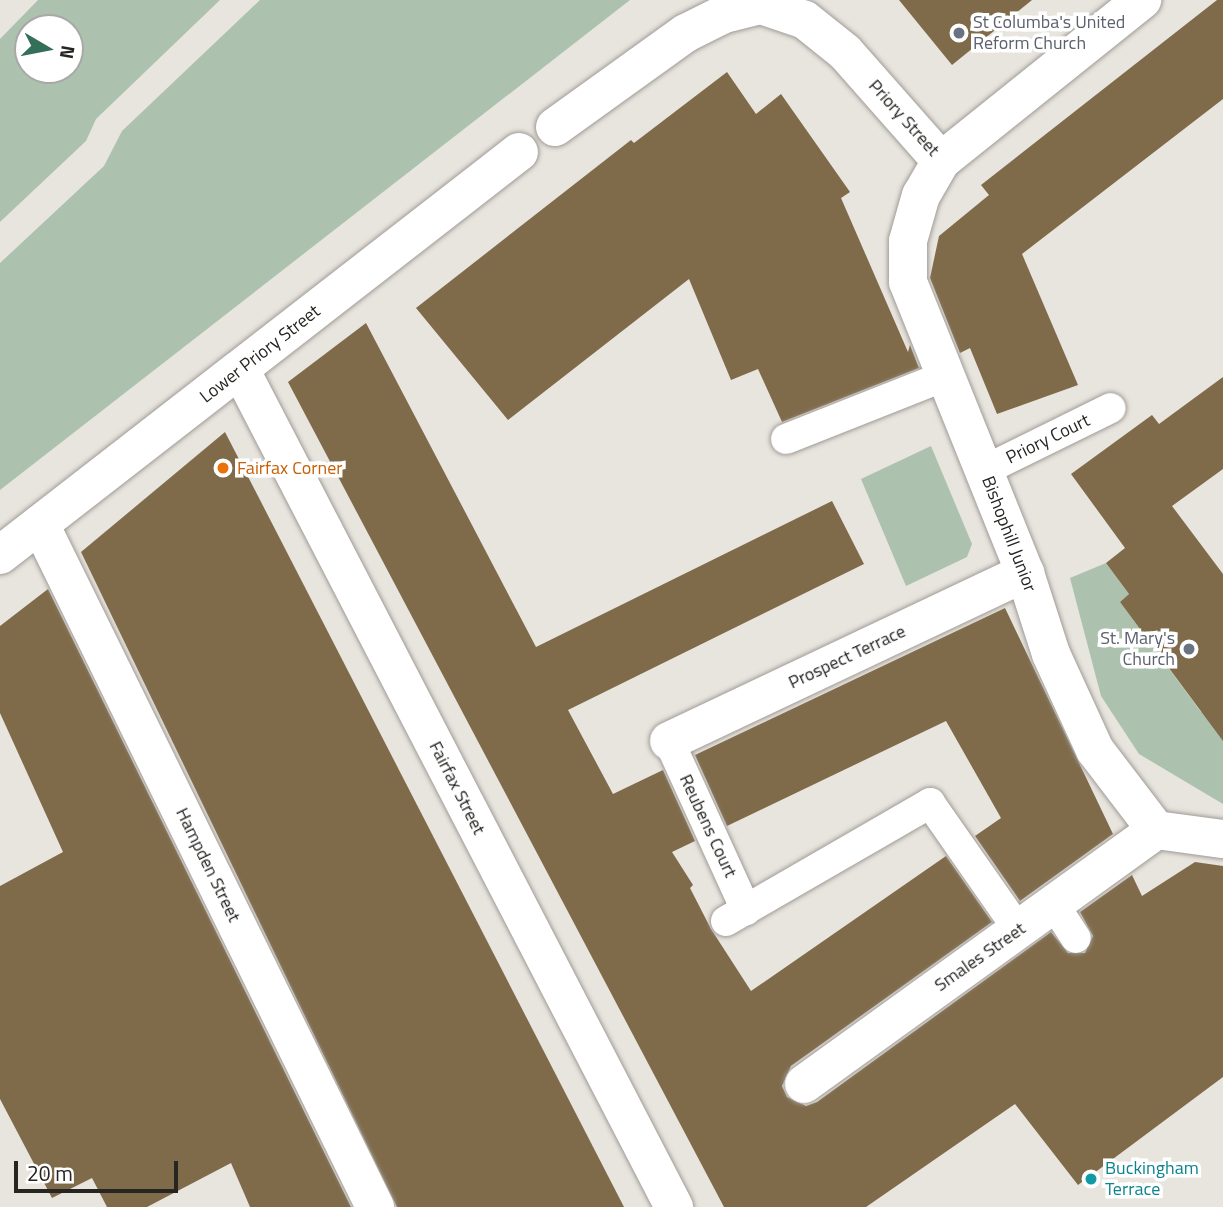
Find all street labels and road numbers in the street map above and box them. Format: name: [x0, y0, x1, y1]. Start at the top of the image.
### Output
street label: Priory Street: [864, 75, 944, 161]
street label: Lower Priory Street: [196, 300, 324, 408]
street label: Priory Court: [1003, 409, 1093, 469]
street label: Bishophill Junior: [977, 473, 1041, 595]
street label: Prospect Terrace: [785, 620, 909, 694]
street label: Fairfax Street: [424, 738, 490, 838]
street label: Reubens Court: [675, 771, 741, 881]
street label: Hampden Street: [171, 804, 245, 926]
street label: Smales Street: [930, 918, 1030, 996]

